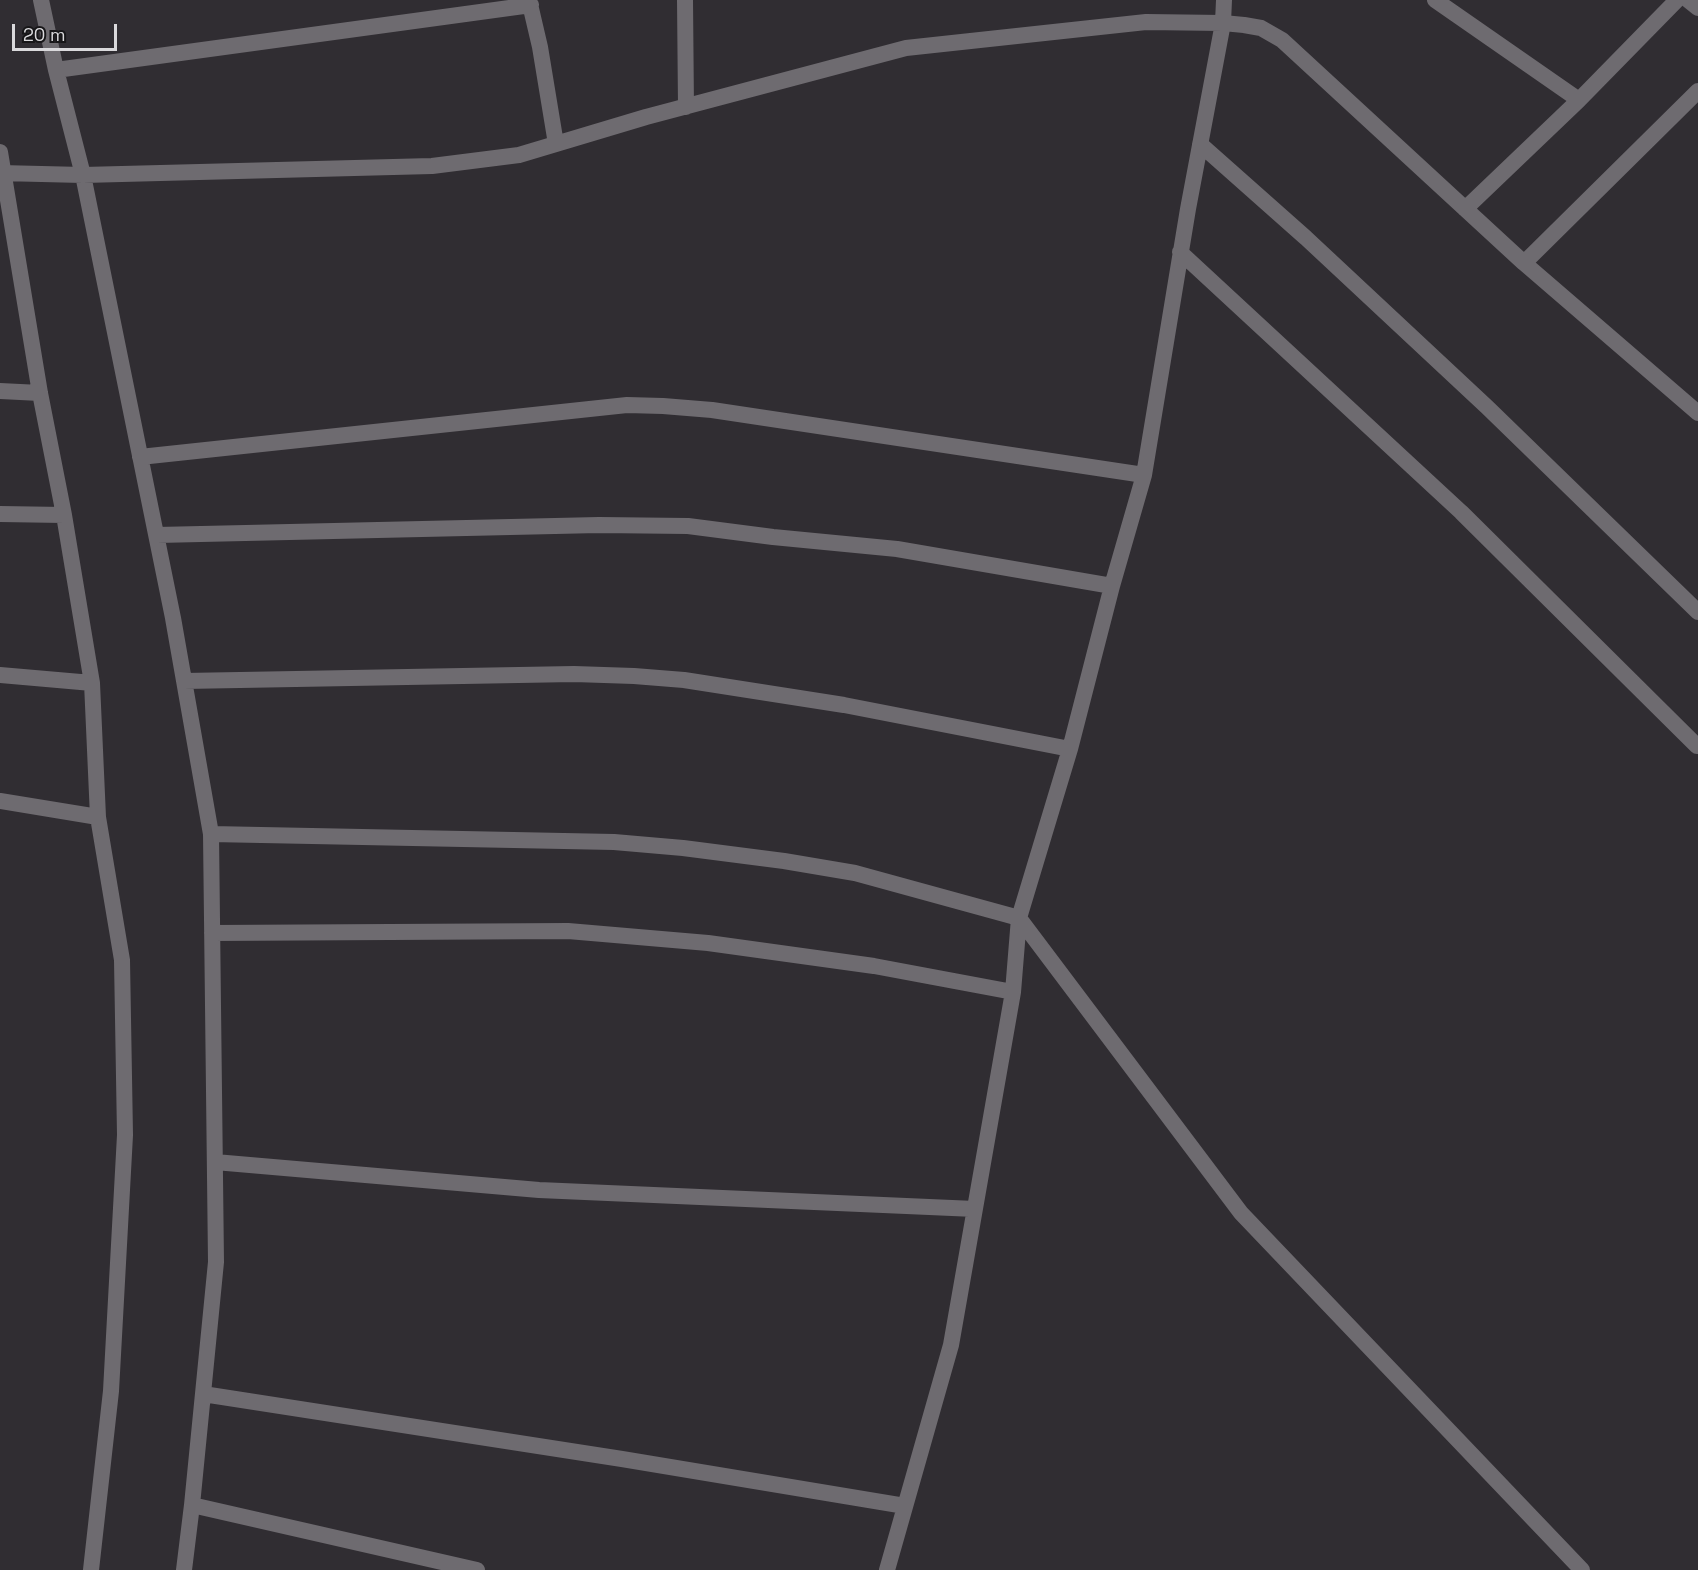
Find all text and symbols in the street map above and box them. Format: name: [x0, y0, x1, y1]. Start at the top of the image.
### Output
scale bar: [15, 12, 120, 50]
text: 20 m: [23, 23, 66, 46]

